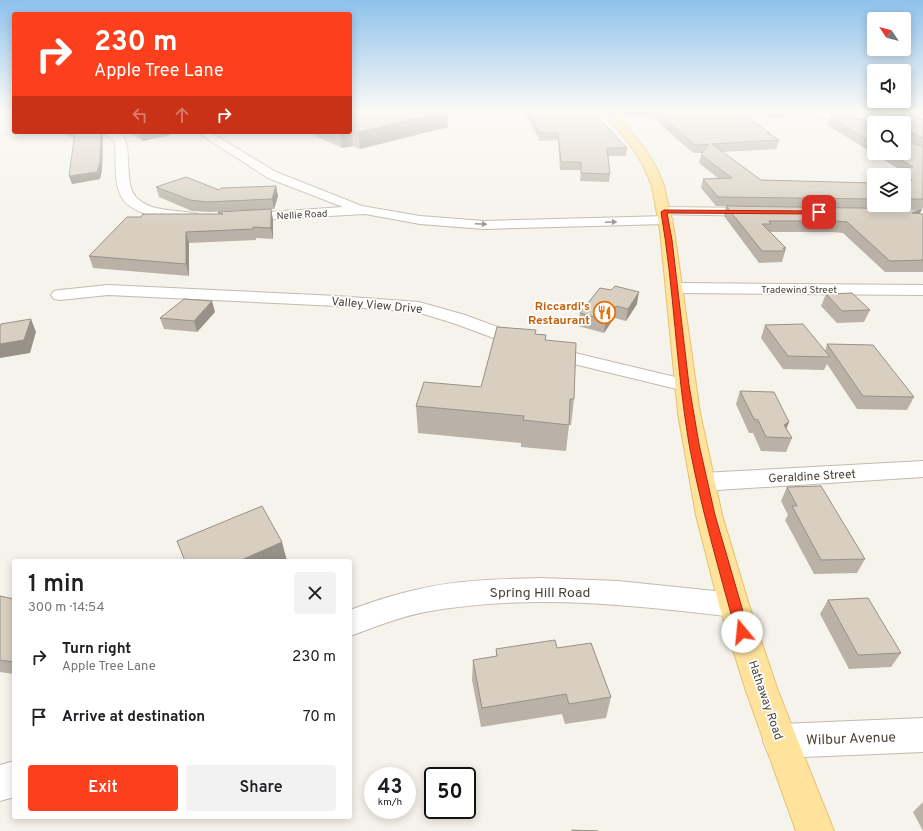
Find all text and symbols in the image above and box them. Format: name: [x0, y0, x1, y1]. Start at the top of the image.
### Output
north arrow: [867, 12, 911, 56]
map controls: [867, 12, 911, 212]
text: 230 m: [94, 25, 177, 61]
icon: right: [28, 28, 80, 80]
text: Apple Tree Lane: [94, 60, 224, 83]
button: sound: [867, 64, 911, 108]
icon: left: [129, 104, 151, 126]
icon: ahead: [171, 104, 193, 126]
icon: right: [213, 104, 235, 126]
button: search: [867, 116, 911, 160]
button: layers: [867, 168, 911, 212]
pin: [802, 195, 836, 229]
icon: arrive: [808, 201, 830, 223]
street label: Nellie Road: [276, 208, 328, 223]
one-way arrow: [605, 219, 618, 225]
one-way arrow: [475, 221, 487, 228]
street label: Tradewind Street: [761, 284, 837, 297]
street label: Valley View Drive: [331, 294, 423, 318]
place label: Riccardi's Restaurant: [528, 299, 590, 329]
restaurant icon: Riccardi's Restaurant: [592, 300, 618, 326]
street label: Geraldine Street: [768, 467, 856, 487]
text: 1 min: [28, 570, 85, 600]
button: close: [294, 572, 336, 614]
street label: Spring Hill Road: [490, 585, 590, 602]
text: 300 m · 14:54: [28, 600, 104, 616]
position arrow: [721, 611, 763, 653]
text: Turn right: [62, 640, 131, 659]
icon: right: [28, 646, 50, 668]
text: 230 m: [292, 648, 336, 667]
street label: Hathaway Road: [744, 658, 786, 742]
text: Apple Tree Lane: [62, 659, 156, 675]
icon: arrive: [28, 706, 50, 728]
text: Arrive at destination: [62, 708, 205, 727]
text: 70 m: [303, 708, 336, 727]
street label: Wilbur Avenue: [806, 729, 896, 750]
button: Exit: [28, 765, 178, 811]
button: Share: [186, 765, 336, 811]
speed limit sign: 50: [424, 767, 476, 819]
text: 43: [378, 775, 402, 801]
text: km/h: [378, 796, 402, 809]

